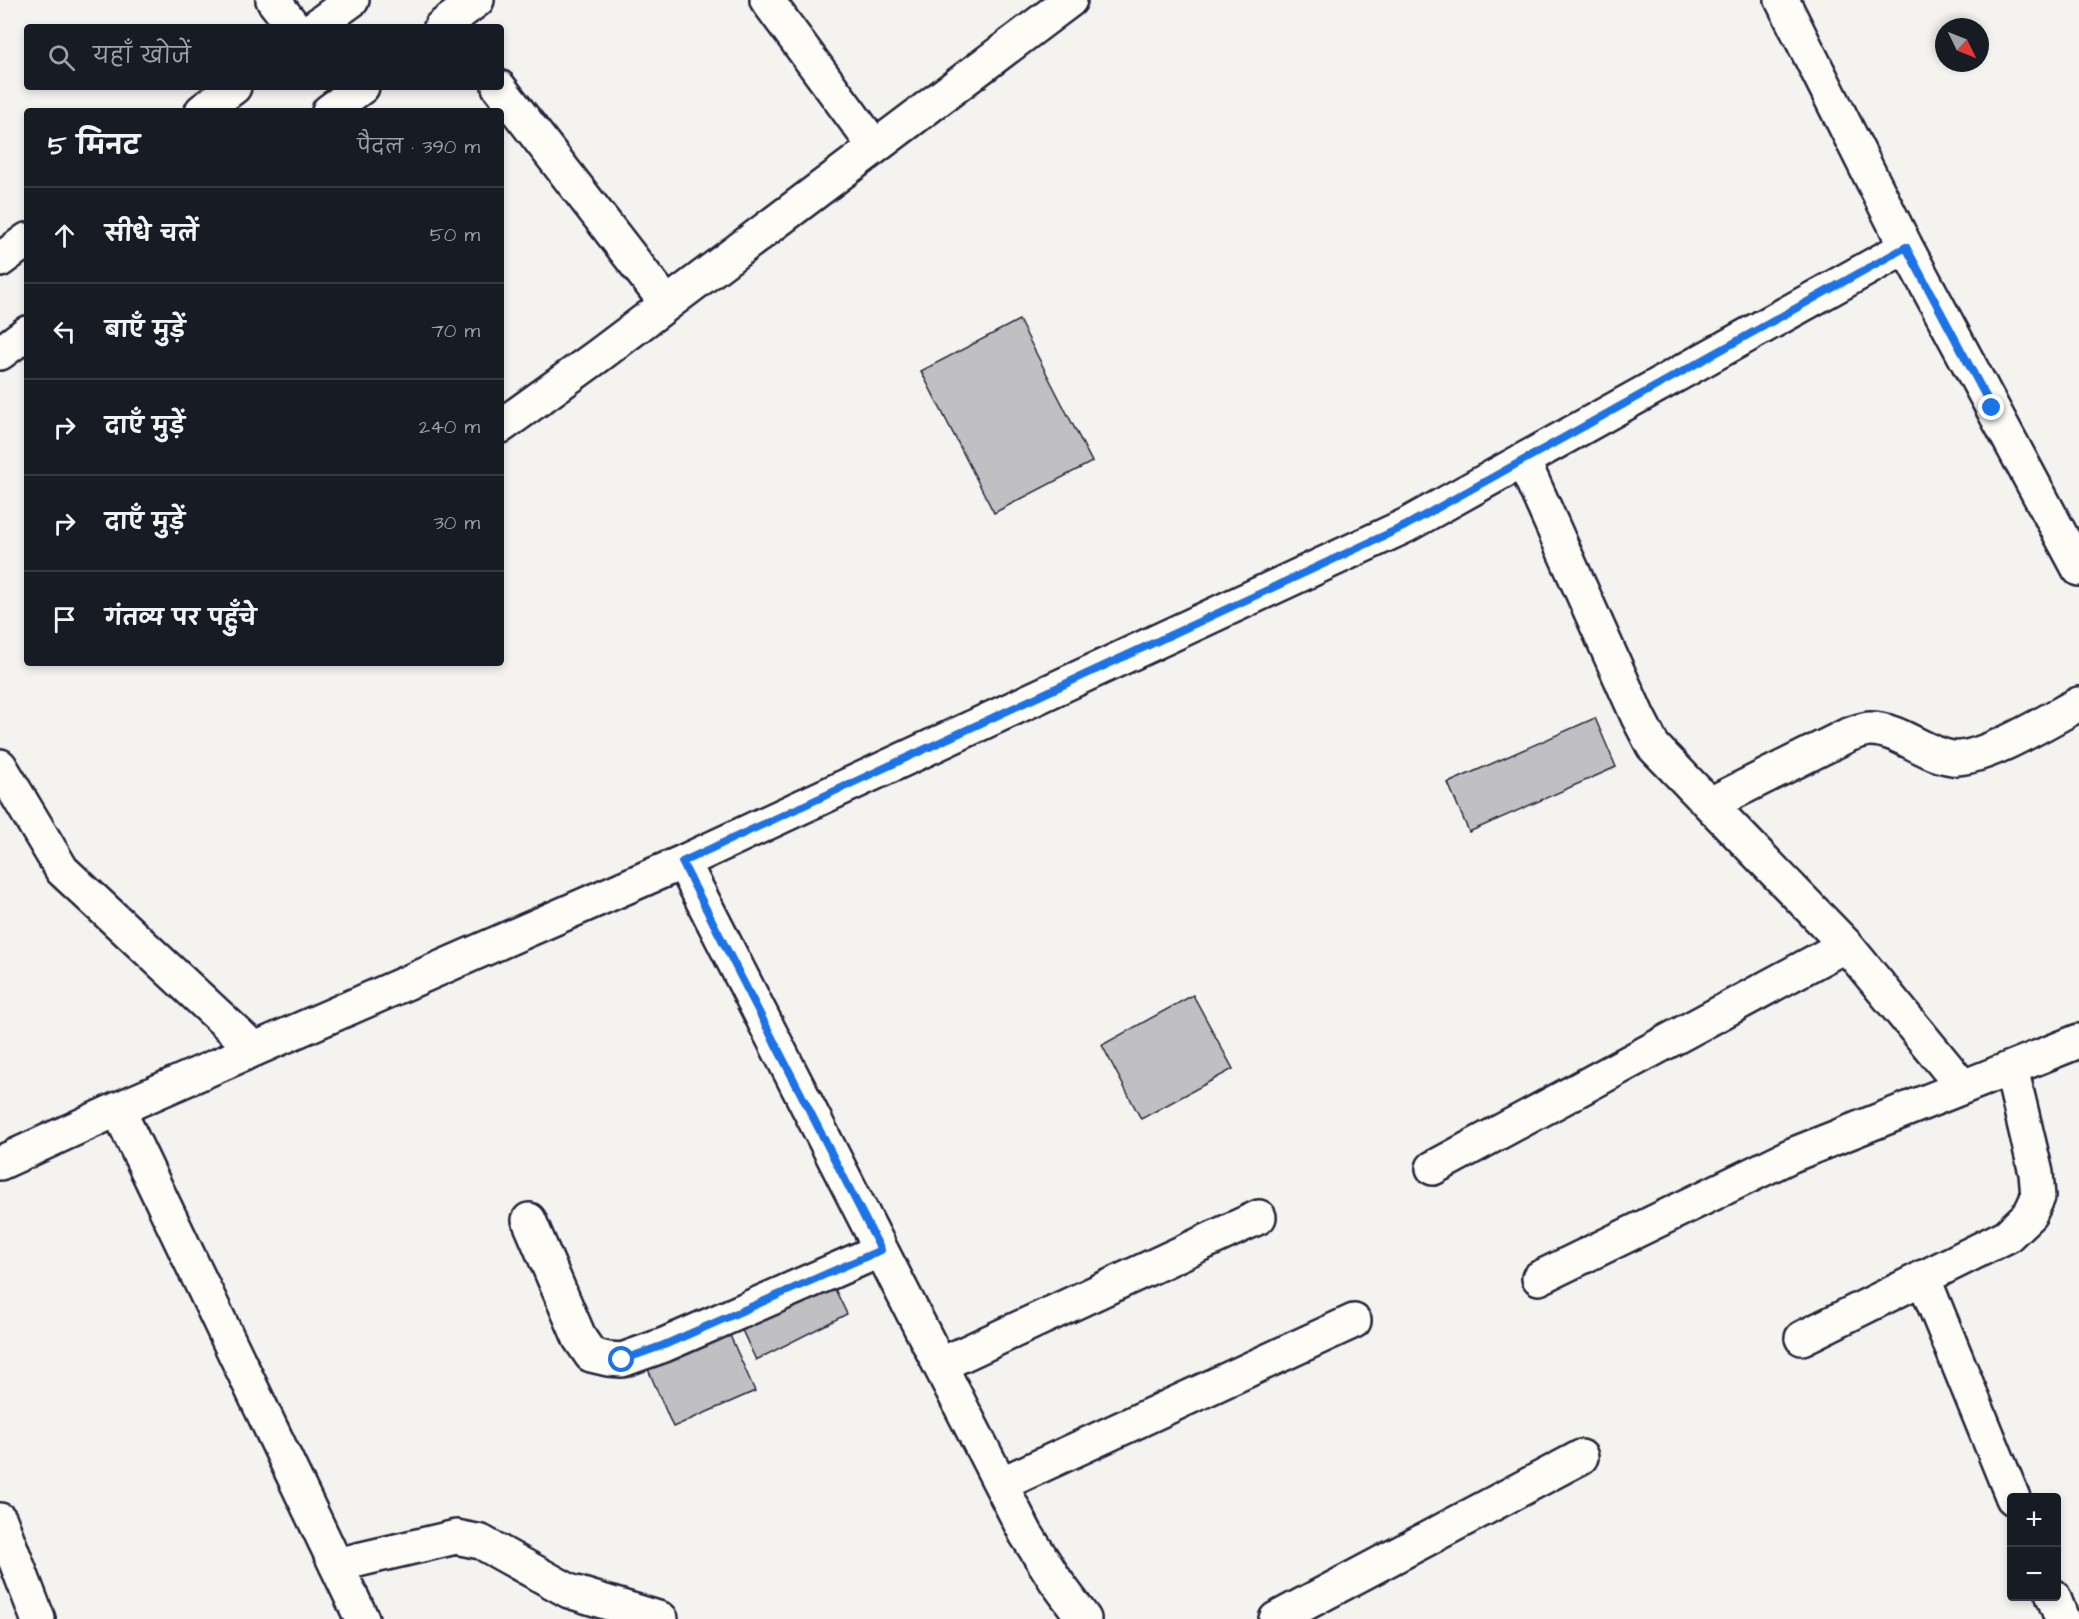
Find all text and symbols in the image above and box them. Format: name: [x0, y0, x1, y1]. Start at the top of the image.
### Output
north arrow: [1935, 18, 1989, 72]
search box: [24, 24, 504, 90]
icon: search: [45, 41, 78, 74]
text: यहाँ खोजें: [93, 41, 191, 72]
text: 5 मिनट: [48, 128, 140, 164]
text: पैदल · 390 m: [357, 133, 480, 161]
icon: ahead: [48, 219, 81, 252]
text: सीधे चलें: [105, 219, 198, 250]
text: 50 m: [430, 221, 480, 249]
icon: left: [48, 315, 81, 348]
text: बाएँ मुड़ें: [105, 315, 185, 346]
text: 70 m: [432, 317, 480, 345]
route end: [1978, 394, 2004, 420]
icon: right: [48, 411, 81, 444]
text: दाएँ मुड़ें: [105, 411, 185, 442]
text: 240 m: [419, 413, 480, 441]
icon: right: [48, 507, 81, 540]
text: दाएँ मुड़ें: [105, 507, 185, 538]
text: 30 m: [434, 509, 480, 537]
icon: arrive: [48, 603, 81, 636]
text: गंतव्य पर पहुँचे: [105, 603, 256, 634]
route start: [608, 1346, 634, 1372]
map controls: [2007, 1493, 2061, 1601]
button: +: [2007, 1493, 2061, 1547]
button: −: [2007, 1547, 2061, 1601]

